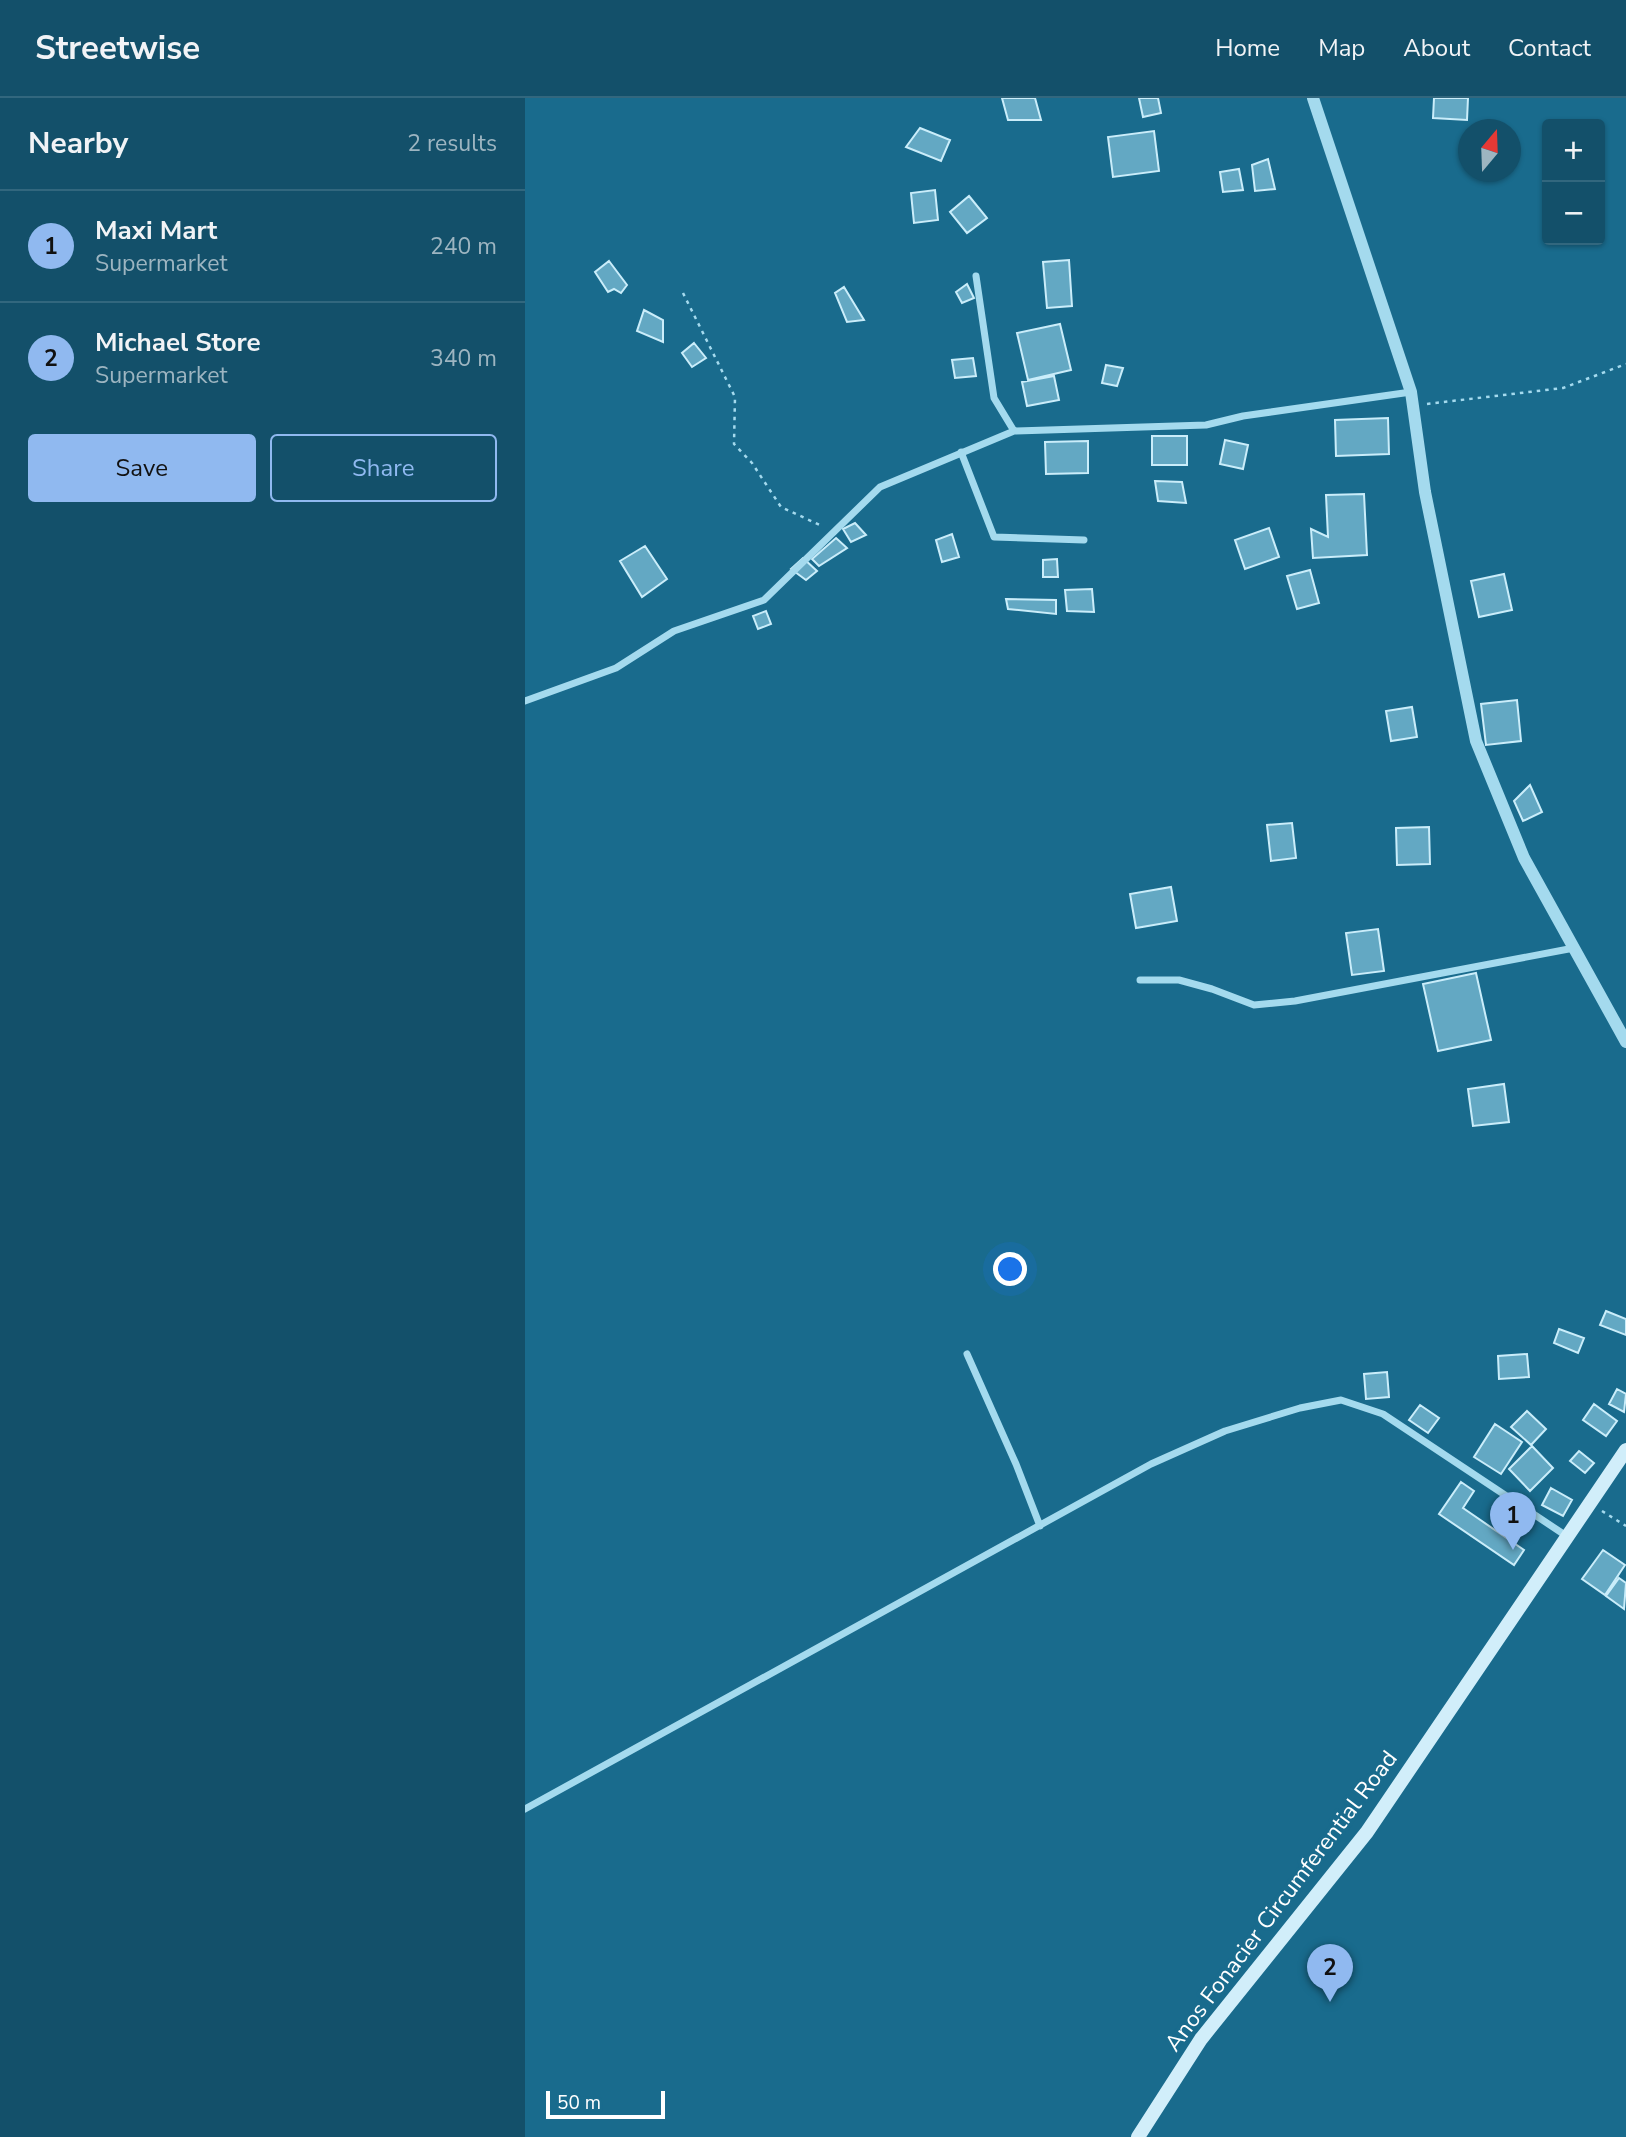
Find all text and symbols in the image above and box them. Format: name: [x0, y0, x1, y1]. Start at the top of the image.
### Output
text: Streetwise: [35, 26, 200, 71]
text: Home: [1215, 32, 1280, 64]
text: Map: [1318, 32, 1365, 64]
text: About: [1403, 32, 1470, 64]
text: Contact: [1508, 32, 1591, 64]
north arrow: [1458, 119, 1521, 182]
map controls: [1542, 119, 1605, 245]
button: +: [1542, 119, 1605, 182]
text: Nearby: [28, 123, 128, 164]
text: 2 results: [407, 128, 497, 159]
button: −: [1542, 182, 1605, 245]
text: Maxi Mart: [95, 213, 217, 248]
text: 1: [44, 231, 58, 262]
text: 240 m: [430, 231, 497, 262]
text: Supermarket: [95, 248, 228, 279]
text: Michael Store: [95, 325, 261, 360]
text: 2: [44, 343, 58, 374]
text: 340 m: [430, 343, 497, 374]
text: Supermarket: [95, 360, 228, 391]
button: Save: [28, 434, 256, 502]
button: Share: [270, 434, 497, 502]
your location: [993, 1252, 1027, 1286]
pin: 1: [1490, 1492, 1536, 1550]
street label: Anos Fonacier Circumferential Road: [1158, 1744, 1404, 2058]
pin: 2: [1307, 1944, 1353, 2002]
scale bar: [546, 2088, 665, 2120]
text: 50 m: [557, 2090, 601, 2116]

